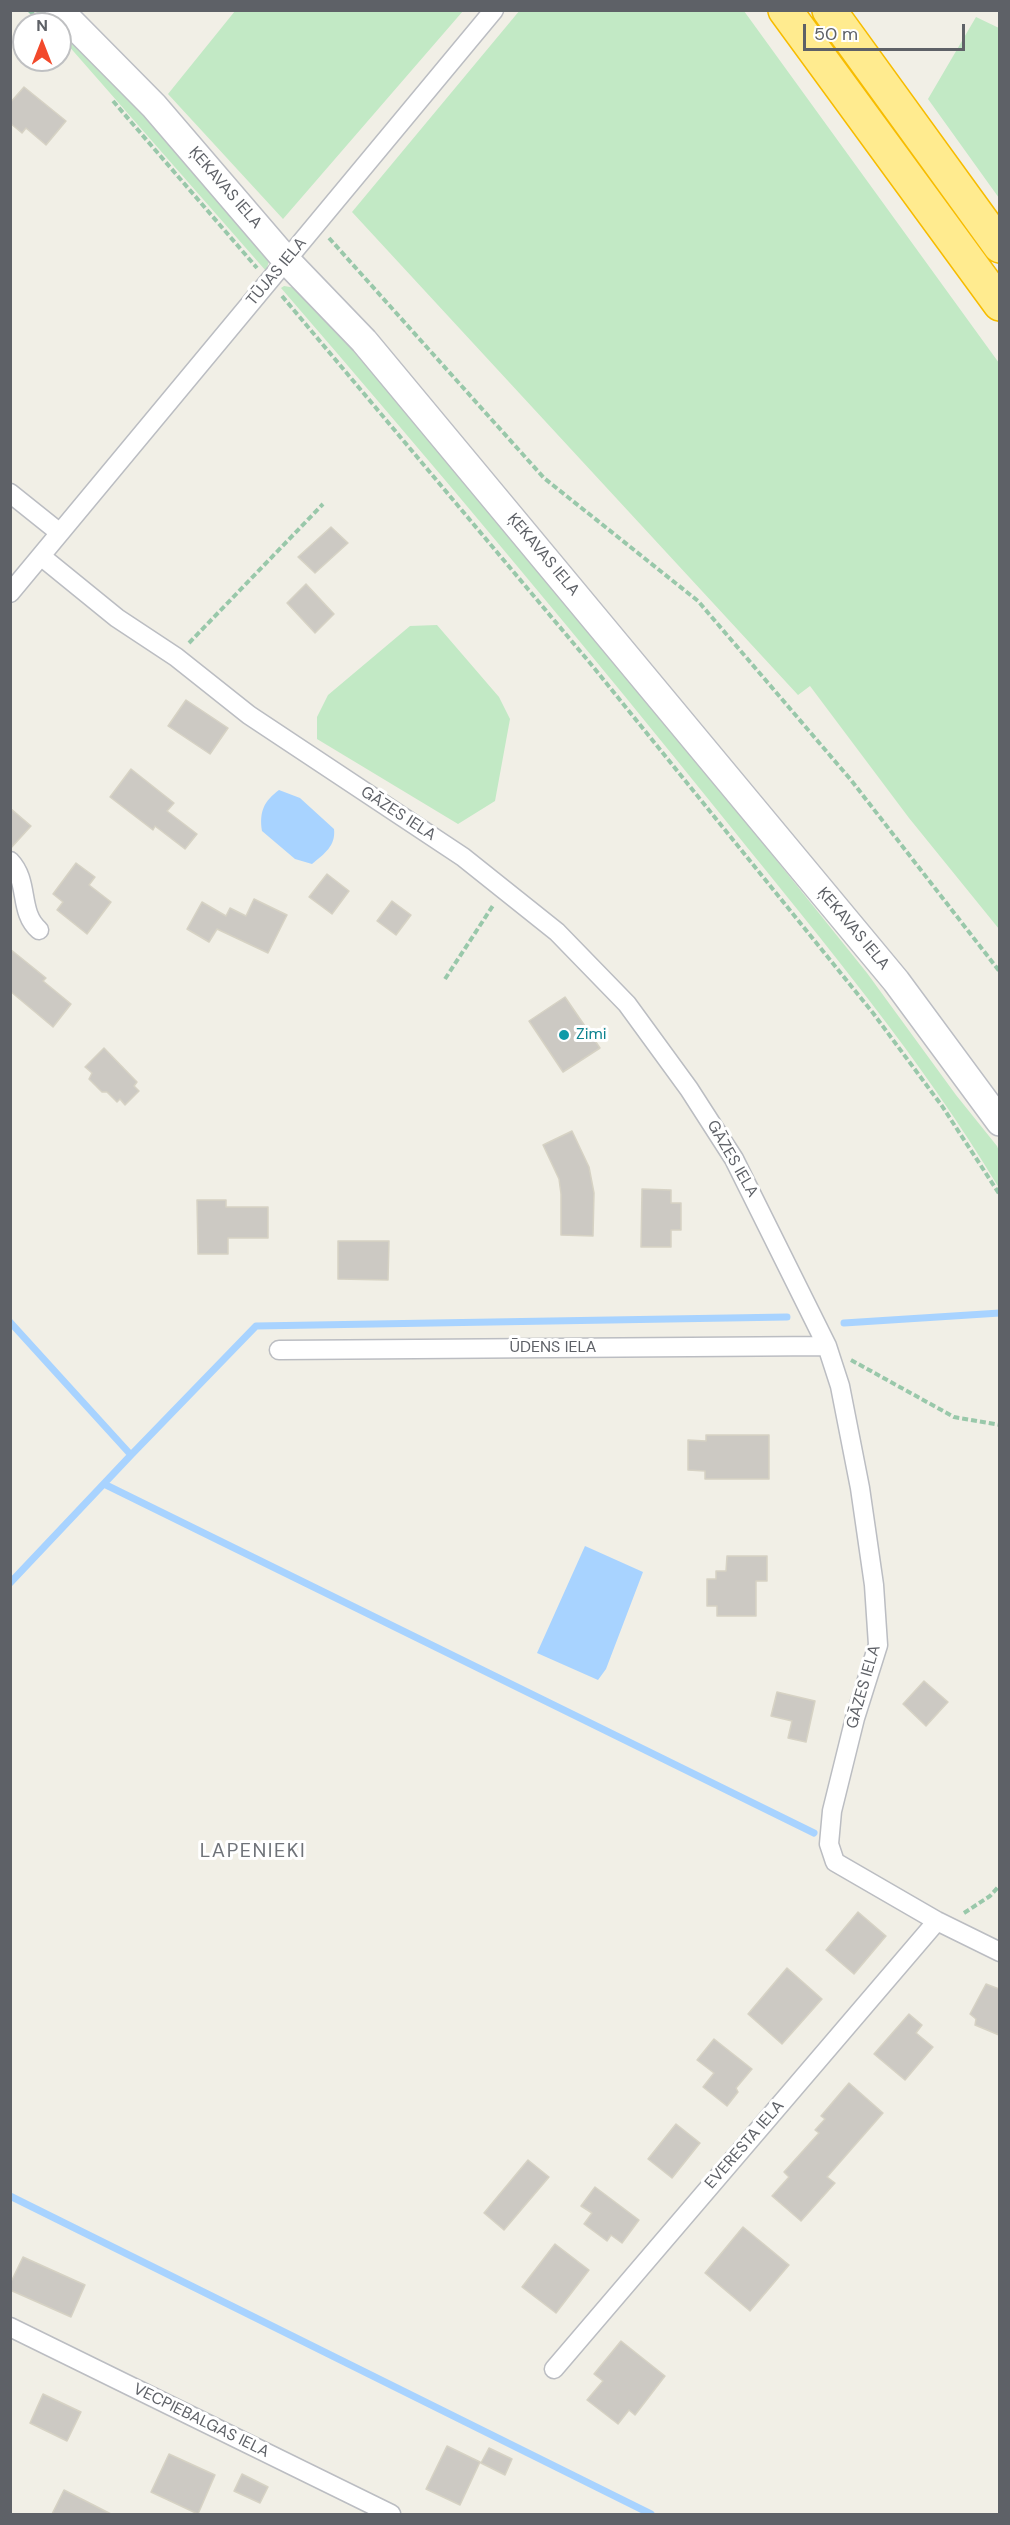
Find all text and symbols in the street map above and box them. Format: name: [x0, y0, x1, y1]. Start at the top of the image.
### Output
north arrow: [12, 12, 72, 72]
scale bar: [806, 12, 968, 50]
text: N: [36, 15, 48, 36]
text: 50 m: [814, 22, 858, 46]
street label: ĶEKAVAS IELA: [184, 143, 266, 233]
street label: TŪJAS IELA: [243, 234, 311, 310]
street label: ĶEKAVAS IELA: [503, 510, 583, 600]
street label: GĀZES IELA: [357, 783, 439, 845]
street label: ĶEKAVAS IELA: [813, 884, 893, 974]
place label: Zimi: [576, 1025, 607, 1045]
marker: Zimi: [557, 1028, 571, 1042]
street label: GĀZES IELA: [702, 1117, 762, 1201]
street label: ŪDENS IELA: [510, 1338, 596, 1358]
street label: GĀZES IELA: [843, 1643, 885, 1731]
district label: LAPENIEKI: [200, 1840, 306, 1864]
street label: EVERESTA IELA: [701, 2097, 789, 2193]
street label: VECPIEBALGAS IELA: [130, 2380, 272, 2462]

